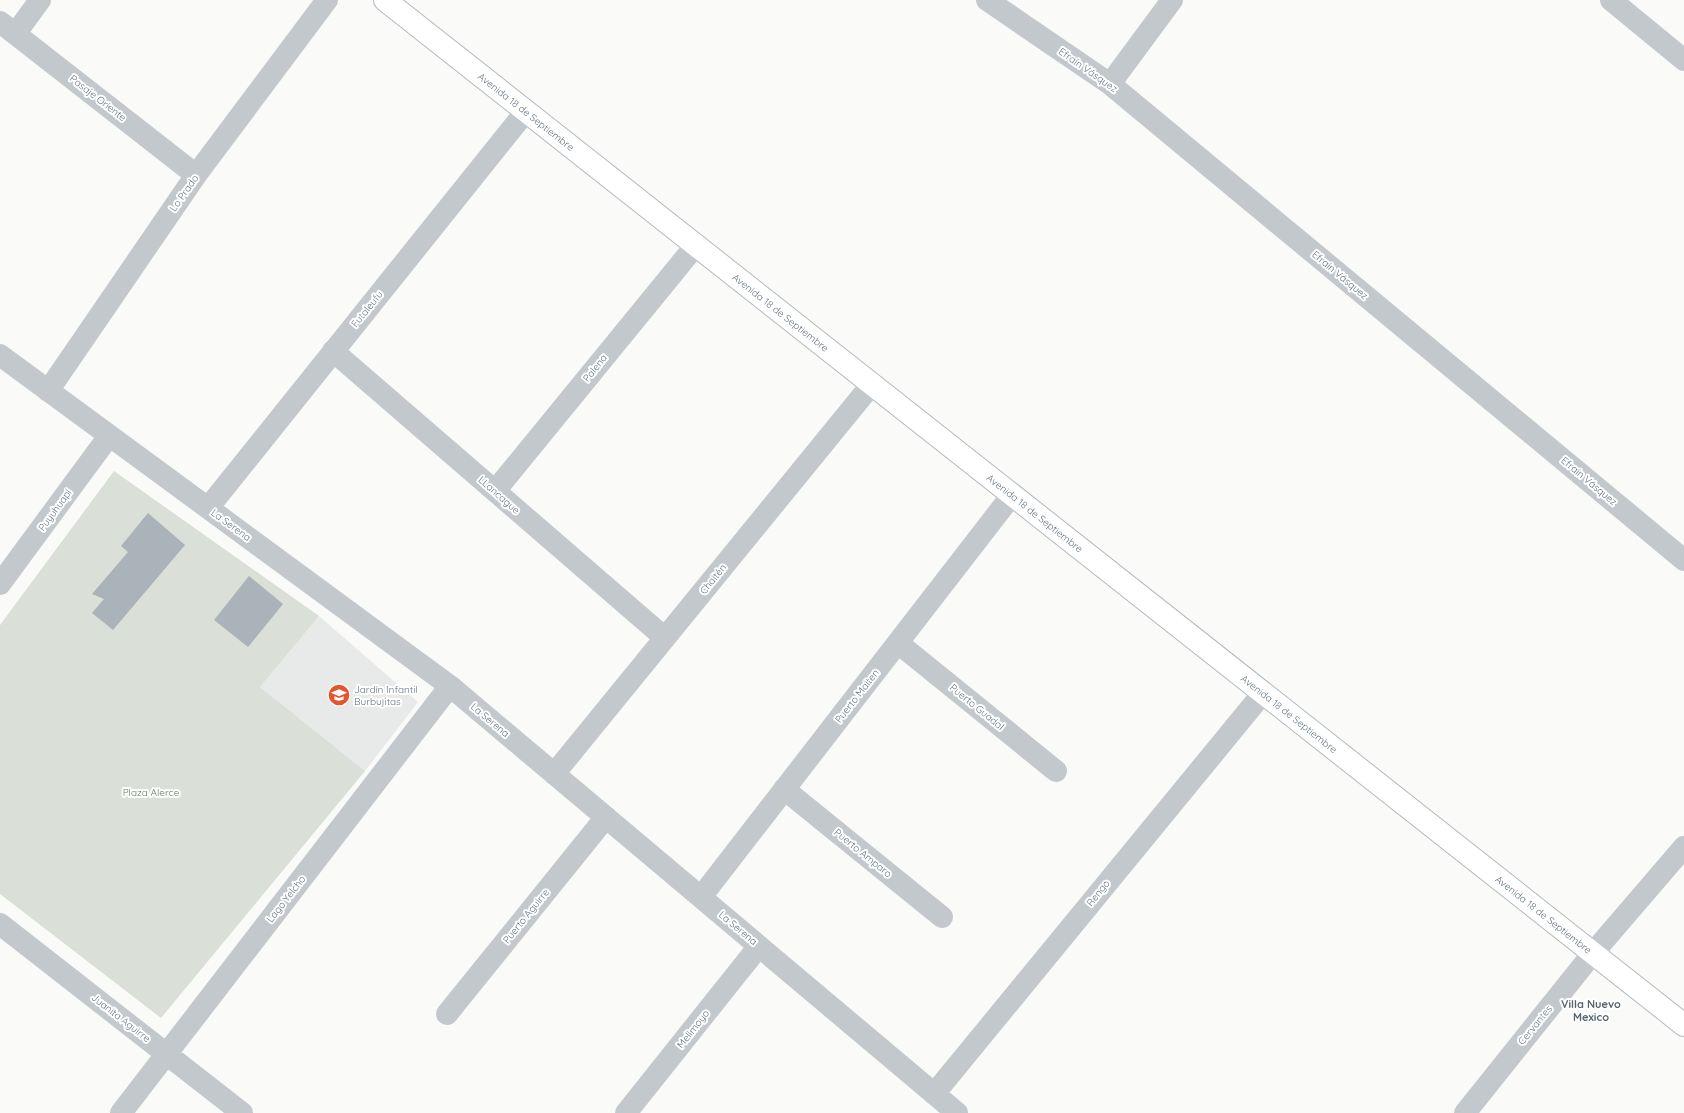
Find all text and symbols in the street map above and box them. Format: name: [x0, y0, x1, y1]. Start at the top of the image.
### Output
street label: Efraín Vásquez: [1056, 45, 1120, 95]
street label: Avenida 18 de Septiembre: [475, 69, 577, 154]
street label: Pasaje Oriente: [67, 72, 129, 124]
street label: Lo Prado: [167, 172, 201, 214]
street label: Efraín Vásquez: [1309, 248, 1371, 302]
street label: Avenida 18 de Septiembre: [730, 270, 832, 354]
street label: Futaleufu: [348, 288, 386, 330]
street label: Palena: [580, 352, 610, 384]
street label: Efraín Vásquez: [1558, 454, 1620, 508]
street label: Avenida 18 de Septiembre: [984, 471, 1086, 555]
street label: LLancague: [475, 473, 523, 517]
street label: Puyuhuapi: [35, 487, 75, 533]
street label: La Serena: [208, 506, 254, 544]
street label: Chaitén: [697, 561, 729, 597]
street label: Puerto Maiten: [832, 667, 882, 725]
street label: Avenida 18 de Septiembre: [1239, 672, 1340, 756]
street label: Puerto Guadal: [947, 681, 1007, 733]
school or university icon: Jardín Infantil Burbujitas: [326, 682, 352, 708]
place label: Jardín Infantil Burbujitas: [354, 683, 418, 708]
street label: La Serena: [468, 700, 512, 740]
park label: Plaza Alerce: [123, 786, 180, 799]
street label: Puerto Amparo: [831, 826, 895, 880]
street label: Avenida 18 de Septiembre: [1493, 872, 1595, 957]
street label: Lago Yelcho: [264, 873, 308, 925]
street label: Rengo: [1083, 877, 1113, 909]
street label: Puerto Aguirre: [500, 886, 552, 946]
street label: La Serena: [716, 908, 760, 948]
street label: Juanita Aguirre: [89, 991, 153, 1045]
district label: Villa Nuevo Mexico: [1561, 997, 1621, 1024]
street label: Cervantes: [1515, 1002, 1555, 1047]
street label: Melimoyo: [674, 1007, 712, 1051]

